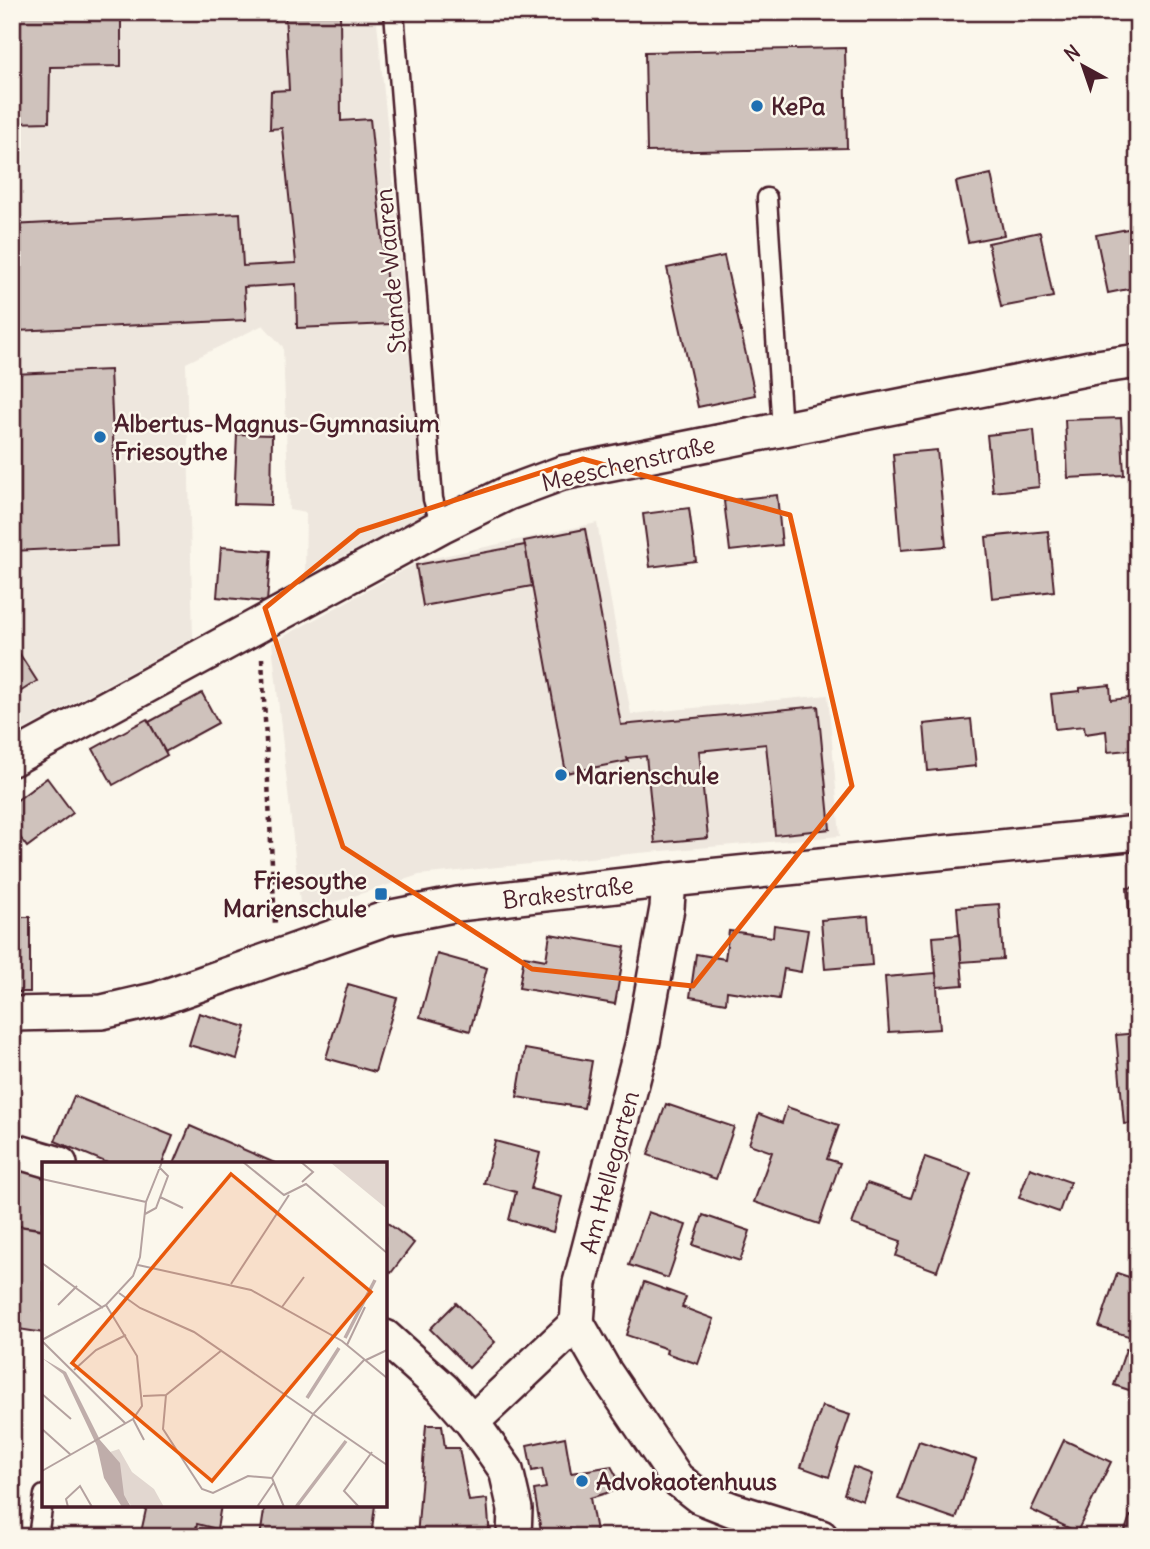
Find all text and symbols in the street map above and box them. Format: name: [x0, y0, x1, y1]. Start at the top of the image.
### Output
north arrow: [1048, 32, 1118, 102]
text: N: [1059, 40, 1085, 66]
place label: KePa: [771, 91, 826, 121]
marker: KePa: [749, 98, 765, 114]
street label: Stande Waaren: [368, 187, 412, 355]
place label: Albertus-Magnus-Gymnasium Friesoythe: [114, 408, 440, 466]
street label: Meeschenstraße: [538, 428, 718, 498]
marker: Albertus-Magnus-Gymnasium Friesoythe: [92, 429, 108, 445]
place label: Marienschule: [575, 760, 719, 790]
marker: Marienschule: [553, 767, 569, 783]
place label: Friesoythe Marienschule: [223, 865, 367, 923]
street label: Brakestraße: [501, 869, 635, 915]
marker: Friesoythe Marienschule: [373, 886, 389, 902]
street label: Am Hellegarten: [573, 1087, 645, 1257]
inset map: [42, 1162, 387, 1507]
place label: Advokaotenhuus: [596, 1466, 777, 1496]
marker: Advokaotenhuus: [574, 1473, 590, 1489]

